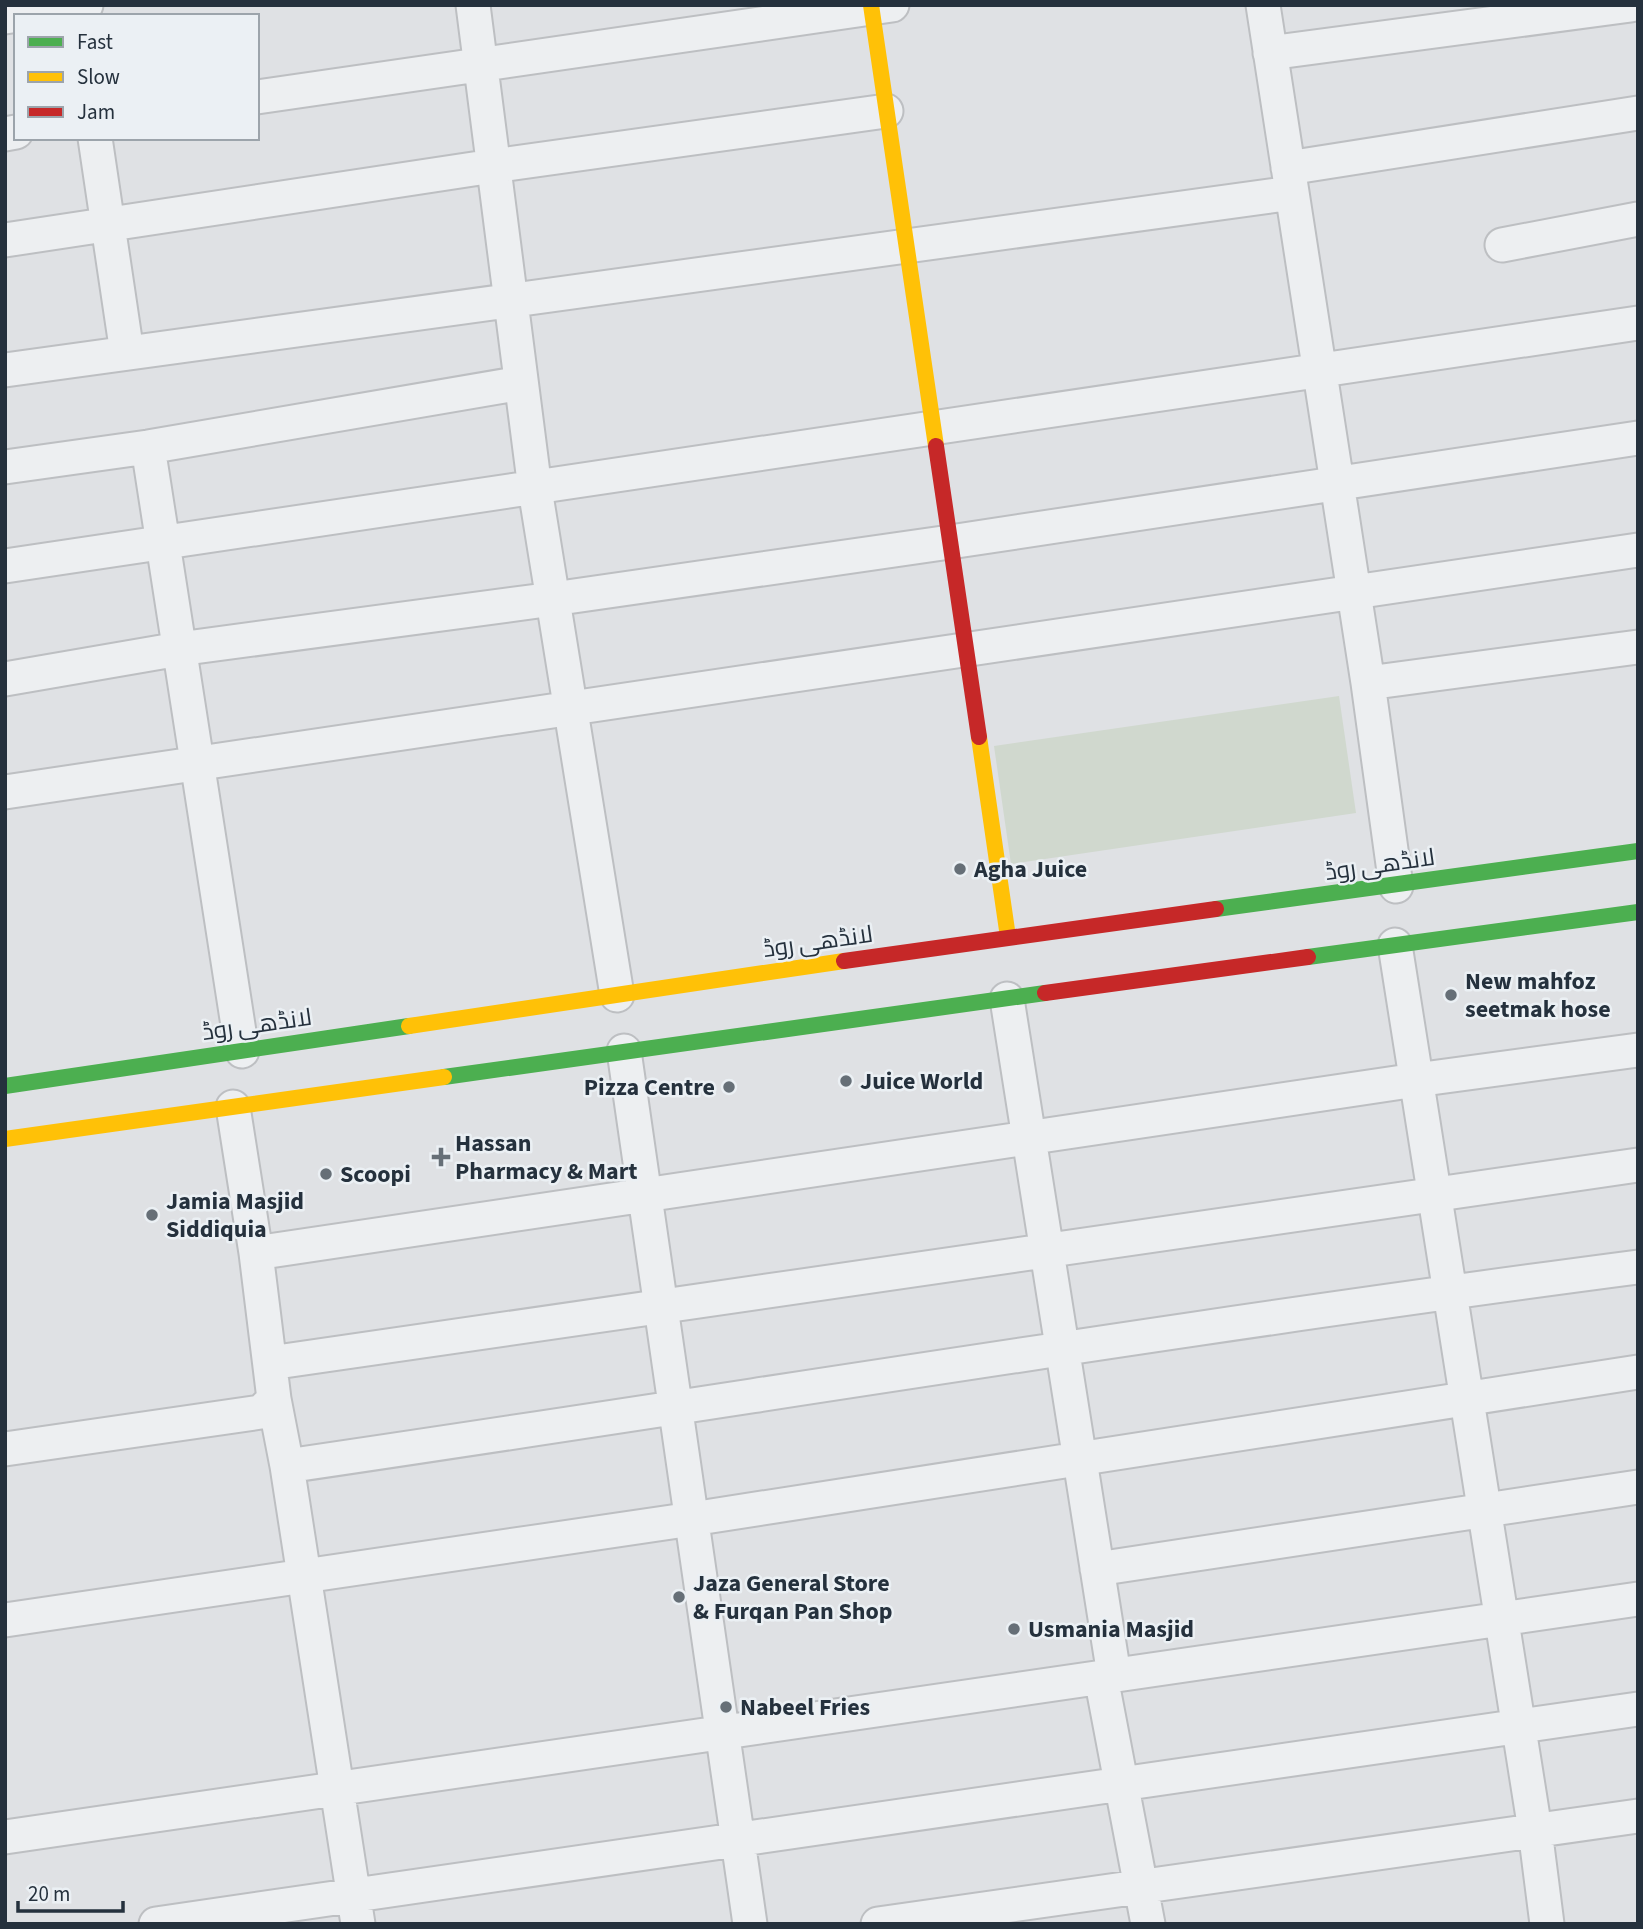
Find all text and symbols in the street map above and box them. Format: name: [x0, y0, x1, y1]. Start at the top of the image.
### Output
legend: [14, 14, 259, 140]
text: Fast: [77, 27, 113, 57]
text: Slow: [77, 62, 120, 92]
text: Jam: [77, 97, 115, 127]
street label: لانڈھی روڈ: [1323, 840, 1437, 890]
place label: Agha Juice: [973, 852, 1087, 887]
marker: Agha Juice: [952, 861, 968, 877]
street label: لانڈھی روڈ: [761, 917, 875, 967]
place label: New mahfoz seetmak hose: [1465, 964, 1611, 1027]
marker: New mahfoz seetmak hose: [1443, 987, 1459, 1003]
street label: لانڈھی روڈ: [200, 1000, 314, 1050]
place label: Juice World: [860, 1064, 983, 1099]
place label: Pizza Centre: [584, 1070, 715, 1105]
marker: Juice World: [838, 1073, 854, 1089]
marker: Pizza Centre: [721, 1079, 737, 1095]
place label: Hassan Pharmacy & Mart: [455, 1126, 638, 1189]
marker: Hassan Pharmacy & Mart: [433, 1149, 449, 1165]
place label: Scoopi: [340, 1157, 411, 1192]
marker: Scoopi: [318, 1166, 334, 1182]
place label: Jamia Masjid Siddiquia: [166, 1184, 304, 1247]
marker: Jamia Masjid Siddiquia: [144, 1207, 160, 1223]
place label: Jaza General Store & Furqan Pan Shop: [693, 1566, 893, 1629]
marker: Jaza General Store & Furqan Pan Shop: [671, 1589, 687, 1605]
place label: Usmania Masjid: [1028, 1612, 1194, 1647]
marker: Usmania Masjid: [1006, 1621, 1022, 1637]
place label: Nabeel Fries: [740, 1690, 870, 1725]
marker: Nabeel Fries: [718, 1699, 734, 1715]
scale bar: [18, 1870, 122, 1914]
text: 20 m: [28, 1879, 70, 1909]

